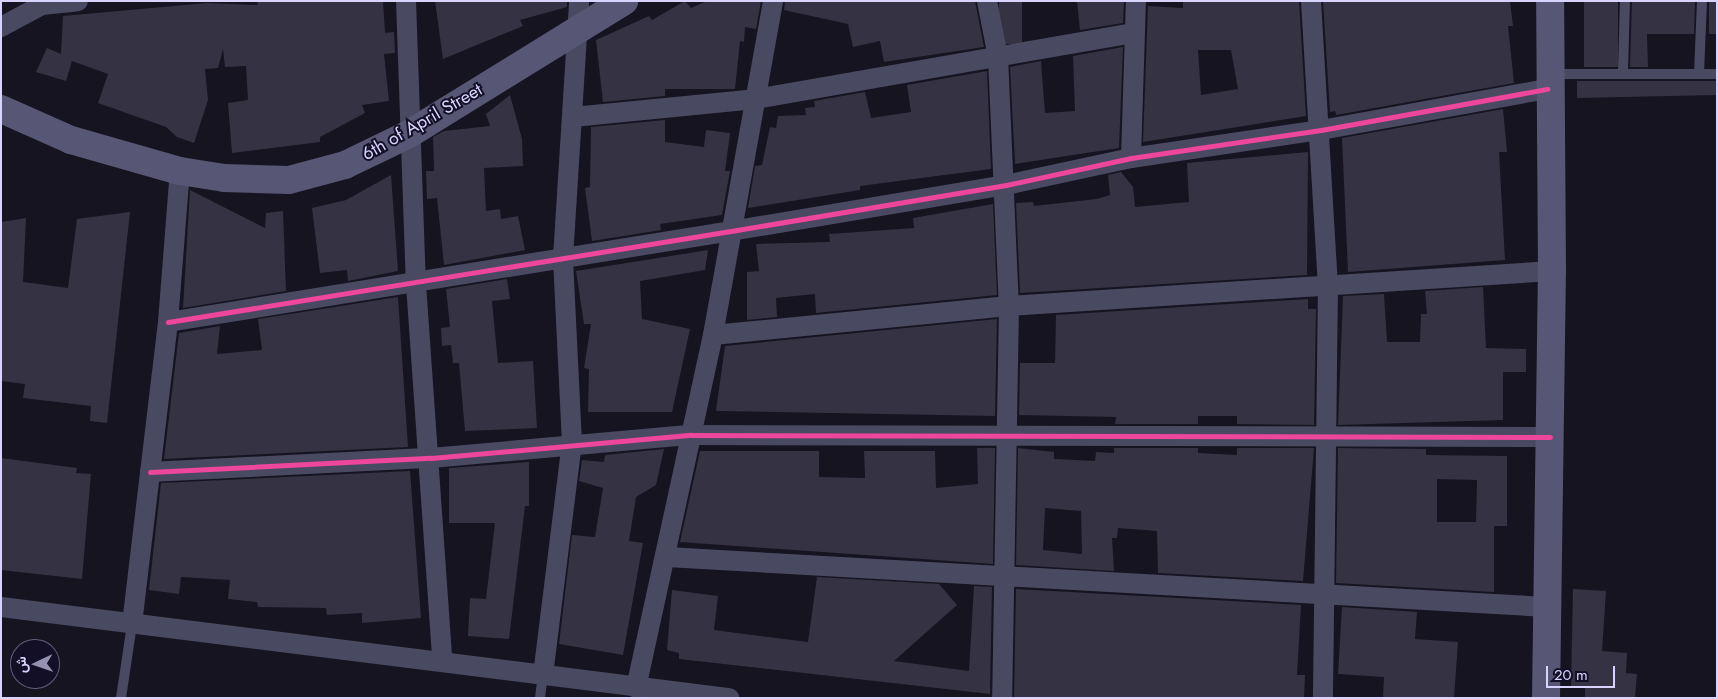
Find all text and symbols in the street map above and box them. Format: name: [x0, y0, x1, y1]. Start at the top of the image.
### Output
street label: 6th of April Street: [358, 79, 486, 165]
north arrow: [10, 639, 60, 689]
text: ش: [11, 656, 31, 674]
scale bar: [1548, 656, 1617, 688]
text: 20 m: [1554, 664, 1588, 686]

